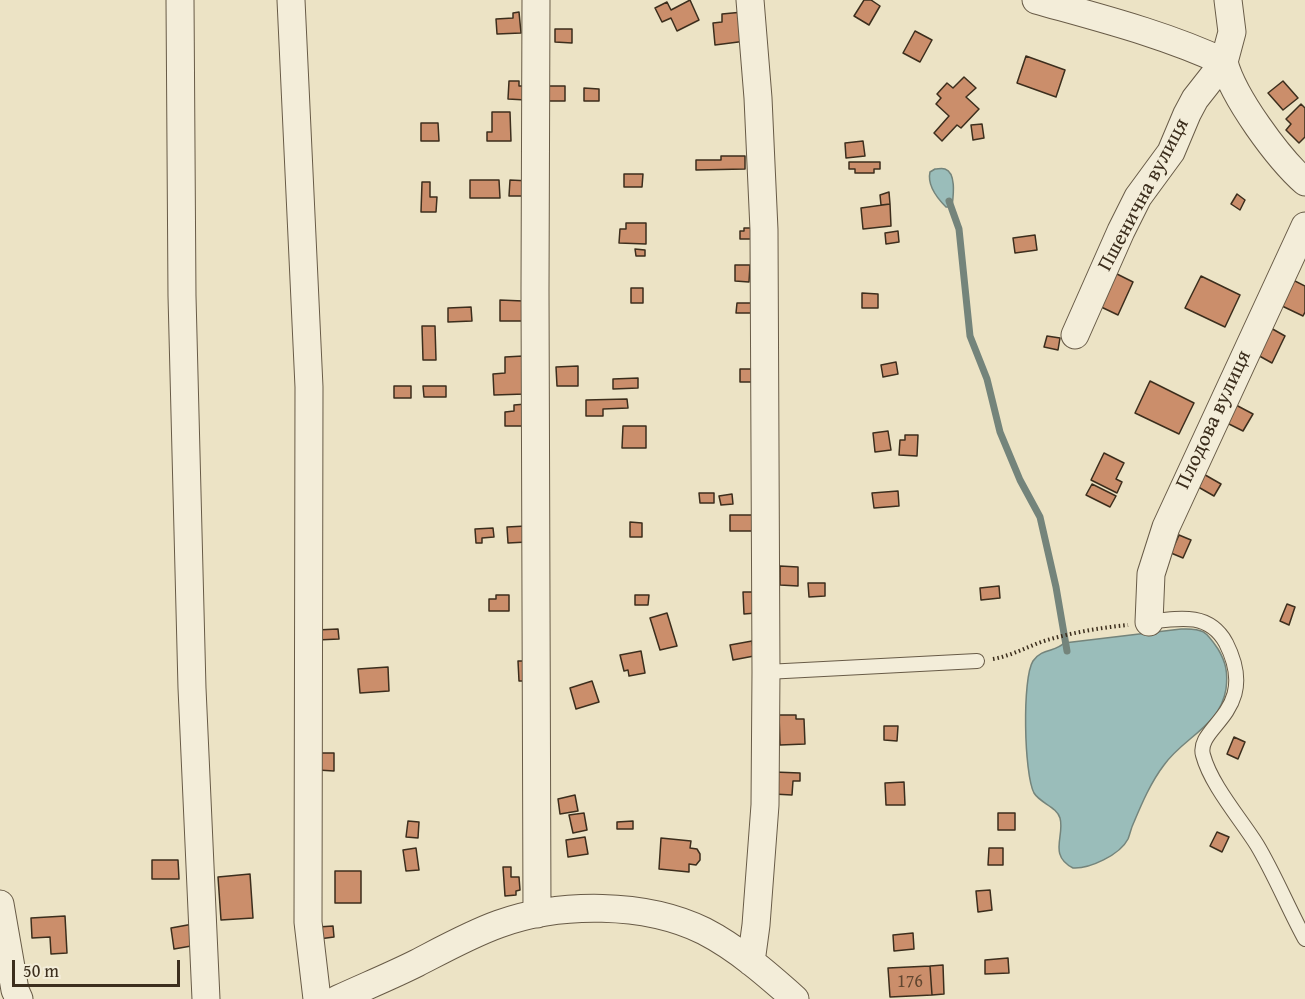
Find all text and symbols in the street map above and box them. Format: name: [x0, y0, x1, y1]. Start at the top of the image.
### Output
street label: Пшенична вулиця: [1093, 114, 1195, 276]
street label: Плодова вулиця: [1171, 347, 1257, 493]
scale bar: [15, 948, 183, 986]
text: 50 m: [23, 957, 59, 984]
house number: 176: [897, 971, 923, 993]

